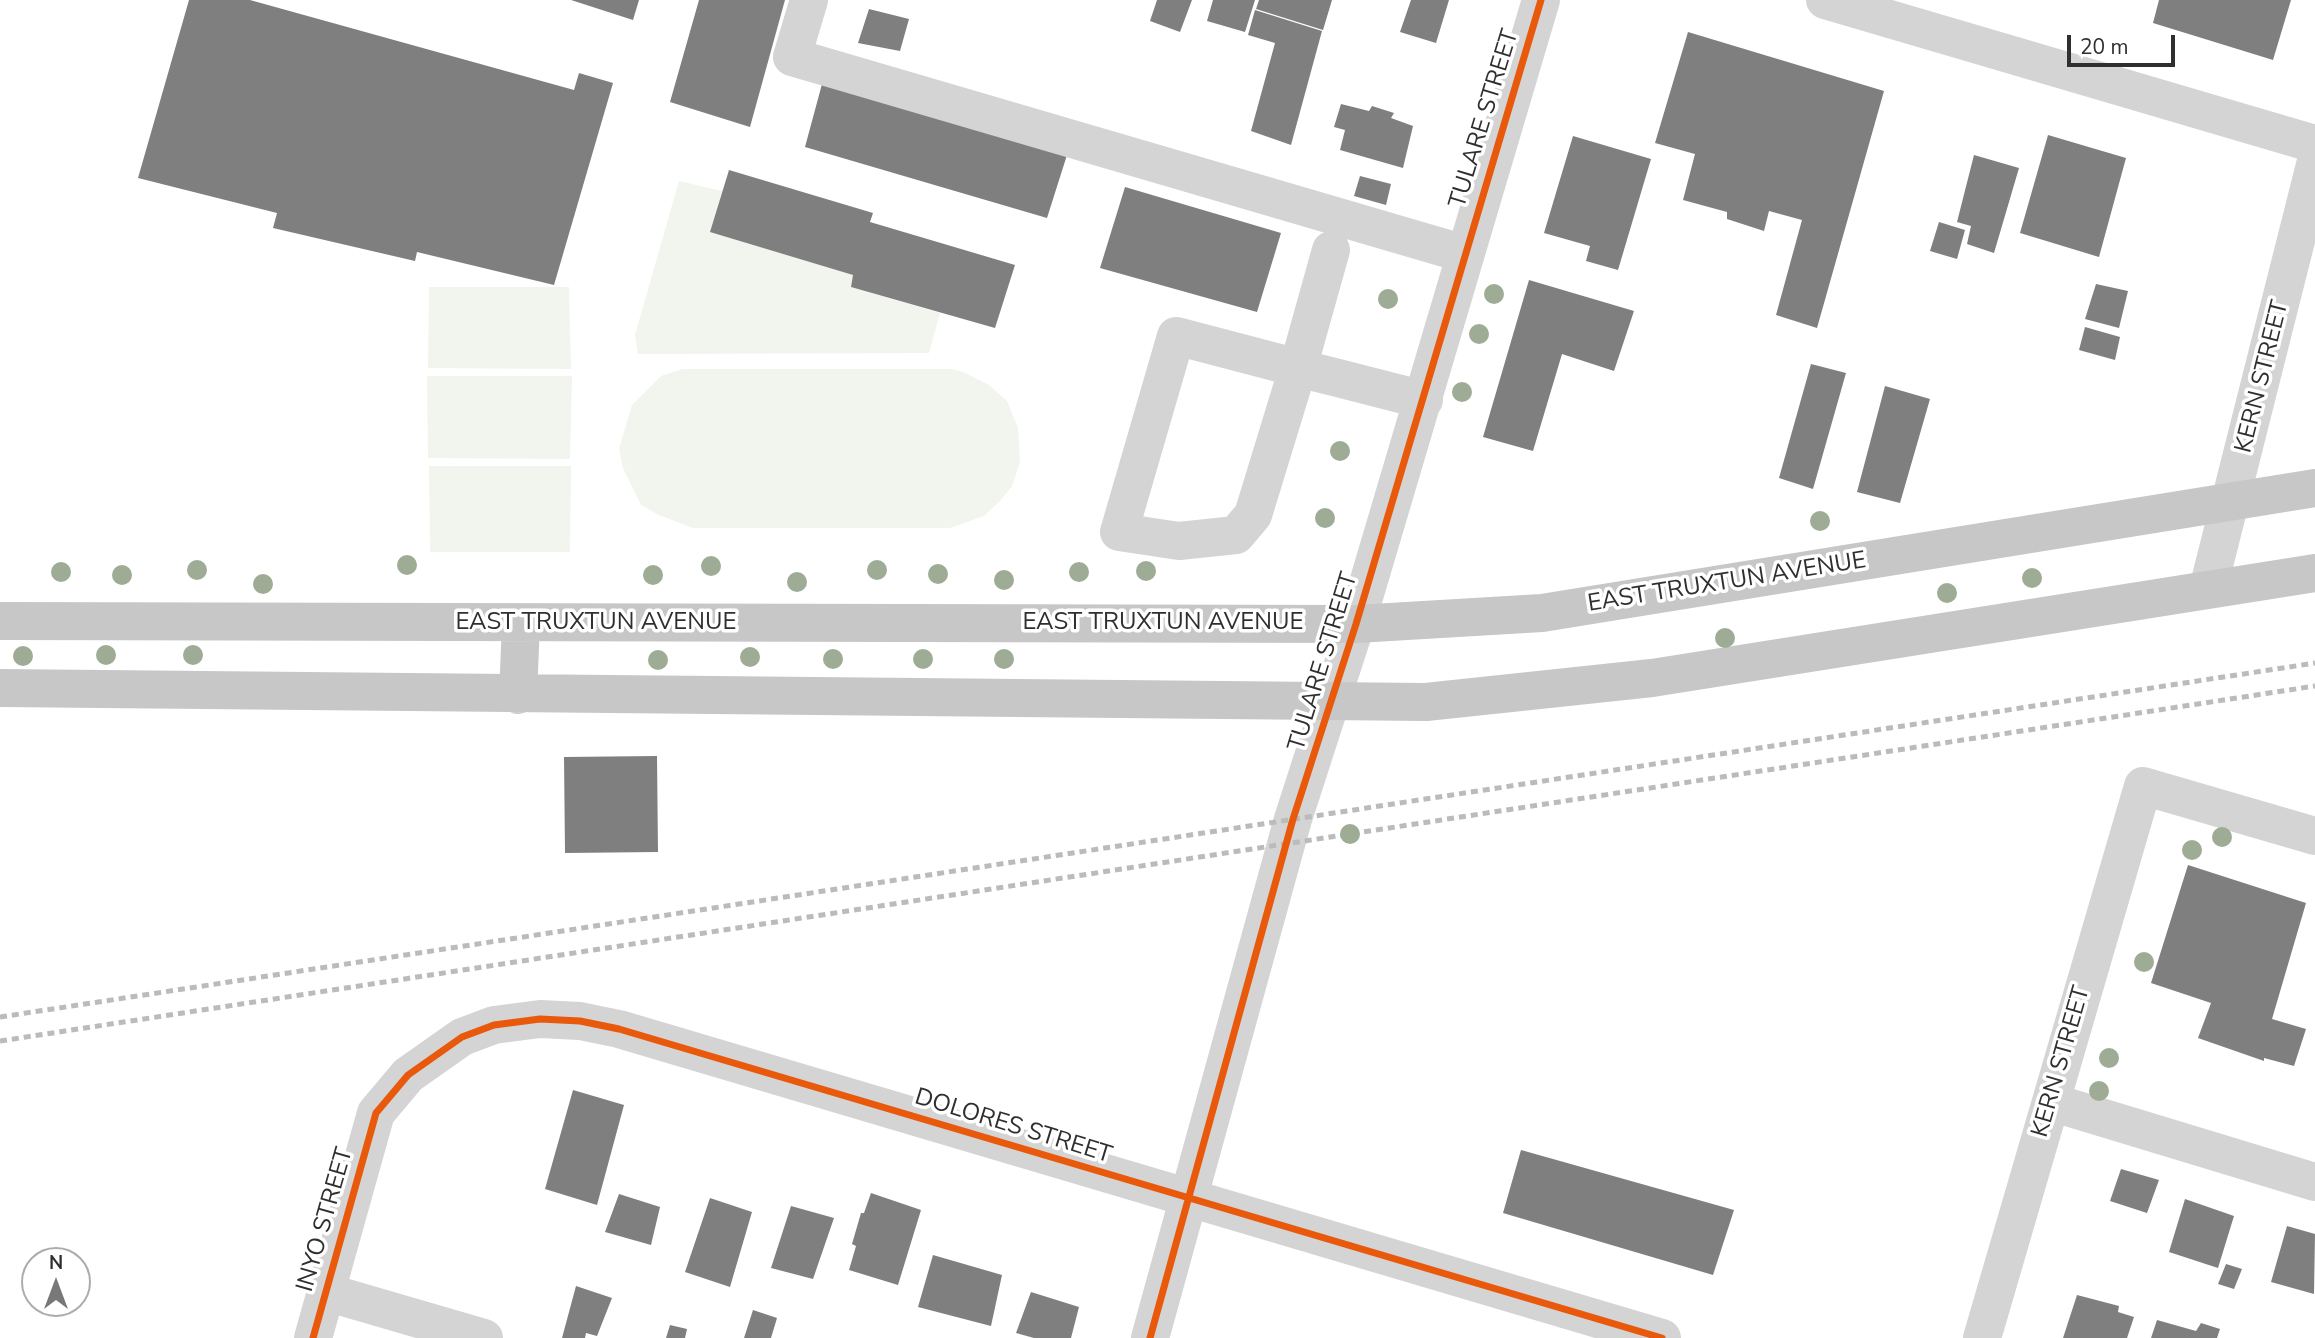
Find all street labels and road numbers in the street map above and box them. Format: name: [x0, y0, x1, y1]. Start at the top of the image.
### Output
street label: TULARE STREET: [1444, 26, 1526, 212]
street label: KERN STREET: [2230, 298, 2296, 456]
street label: EAST TRUXTUN AVENUE: [1586, 547, 1868, 619]
street label: TULARE STREET: [1283, 569, 1365, 755]
street label: EAST TRUXTUN AVENUE: [455, 609, 737, 637]
street label: EAST TRUXTUN AVENUE: [1022, 609, 1304, 637]
street label: KERN STREET: [2027, 983, 2097, 1141]
street label: DOLORES STREET: [911, 1083, 1115, 1171]
street label: INYO STREET: [292, 1145, 360, 1295]

